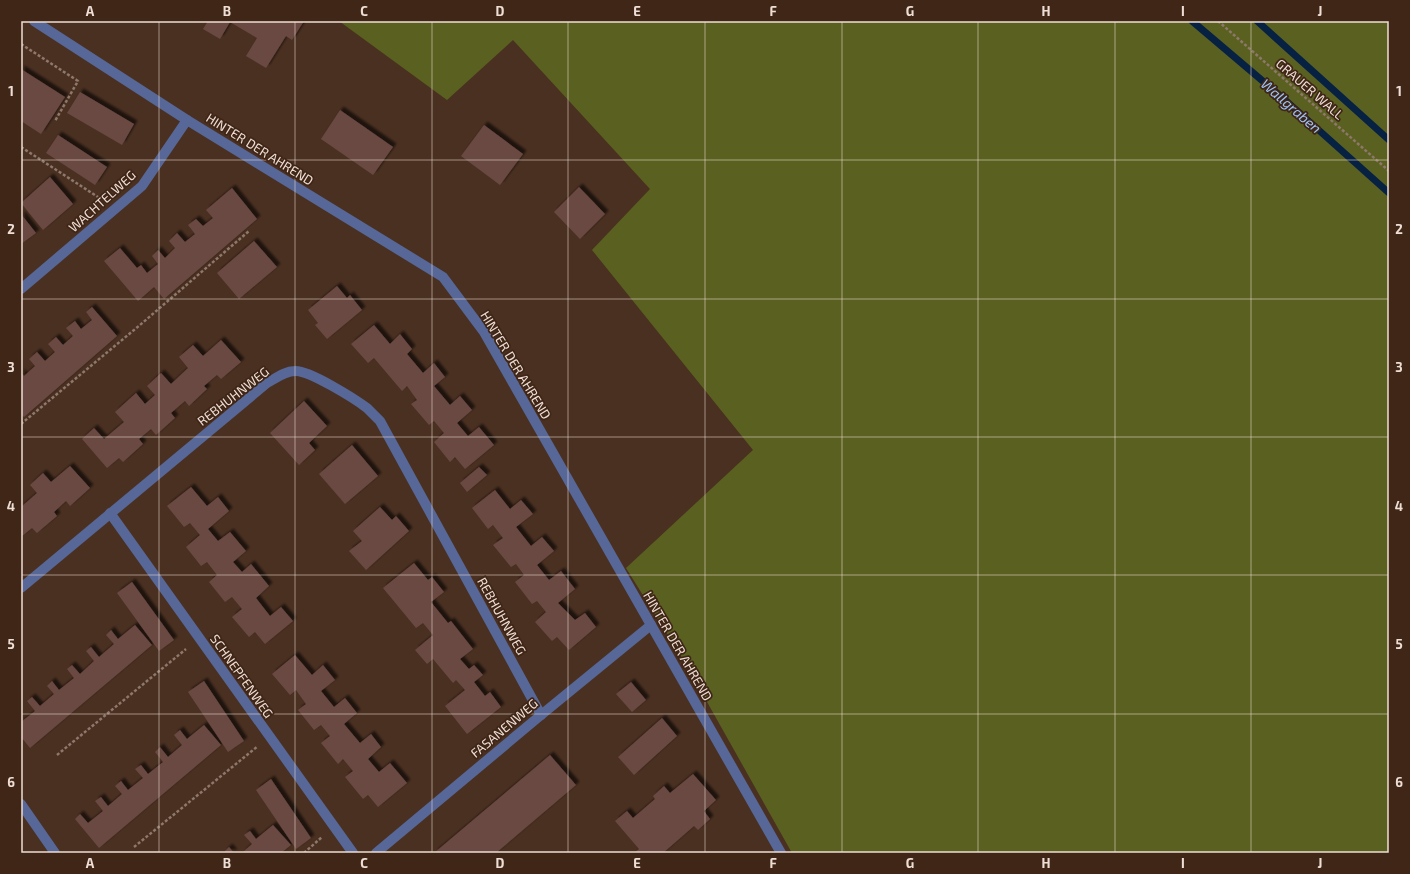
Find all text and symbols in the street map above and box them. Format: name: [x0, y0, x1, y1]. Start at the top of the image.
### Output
text: A: [86, 3, 95, 19]
text: B: [223, 3, 231, 19]
text: C: [360, 3, 368, 19]
text: D: [496, 3, 505, 19]
text: E: [633, 3, 641, 19]
text: F: [769, 3, 777, 19]
text: G: [906, 3, 914, 19]
text: H: [1042, 3, 1051, 19]
text: I: [1181, 3, 1185, 19]
text: J: [1318, 3, 1322, 19]
street label: GRAUER WALL: [1273, 55, 1347, 123]
water label: Wallgraben: [1258, 75, 1325, 136]
text: 1: [8, 83, 14, 99]
text: 1: [1396, 83, 1402, 99]
street label: HINTER DER AHREND: [203, 110, 317, 188]
street label: WACHTELWEG: [65, 167, 139, 235]
text: 2: [7, 221, 15, 237]
text: 2: [1395, 221, 1403, 237]
street label: HINTER DER AHREND: [477, 308, 555, 422]
text: 3: [7, 359, 15, 375]
text: 3: [1395, 359, 1403, 375]
street label: REBHUHNWEG: [194, 363, 272, 429]
text: 4: [7, 498, 15, 514]
text: 4: [1395, 498, 1403, 514]
street label: REBHUHNWEG: [474, 574, 530, 658]
street label: HINTER DER AHREND: [640, 589, 716, 703]
street label: SCHNEPFENWEG: [207, 631, 277, 721]
text: 5: [7, 636, 15, 652]
text: 5: [1395, 636, 1403, 652]
street label: FASANENWEG: [467, 695, 541, 761]
text: 6: [7, 774, 15, 790]
text: 6: [1395, 774, 1403, 790]
text: A: [86, 855, 95, 871]
text: B: [223, 855, 231, 871]
text: C: [360, 855, 368, 871]
text: D: [496, 855, 505, 871]
text: E: [633, 855, 641, 871]
text: F: [769, 855, 777, 871]
text: G: [906, 855, 914, 871]
text: H: [1042, 855, 1051, 871]
text: I: [1181, 855, 1185, 871]
text: J: [1318, 855, 1322, 871]

